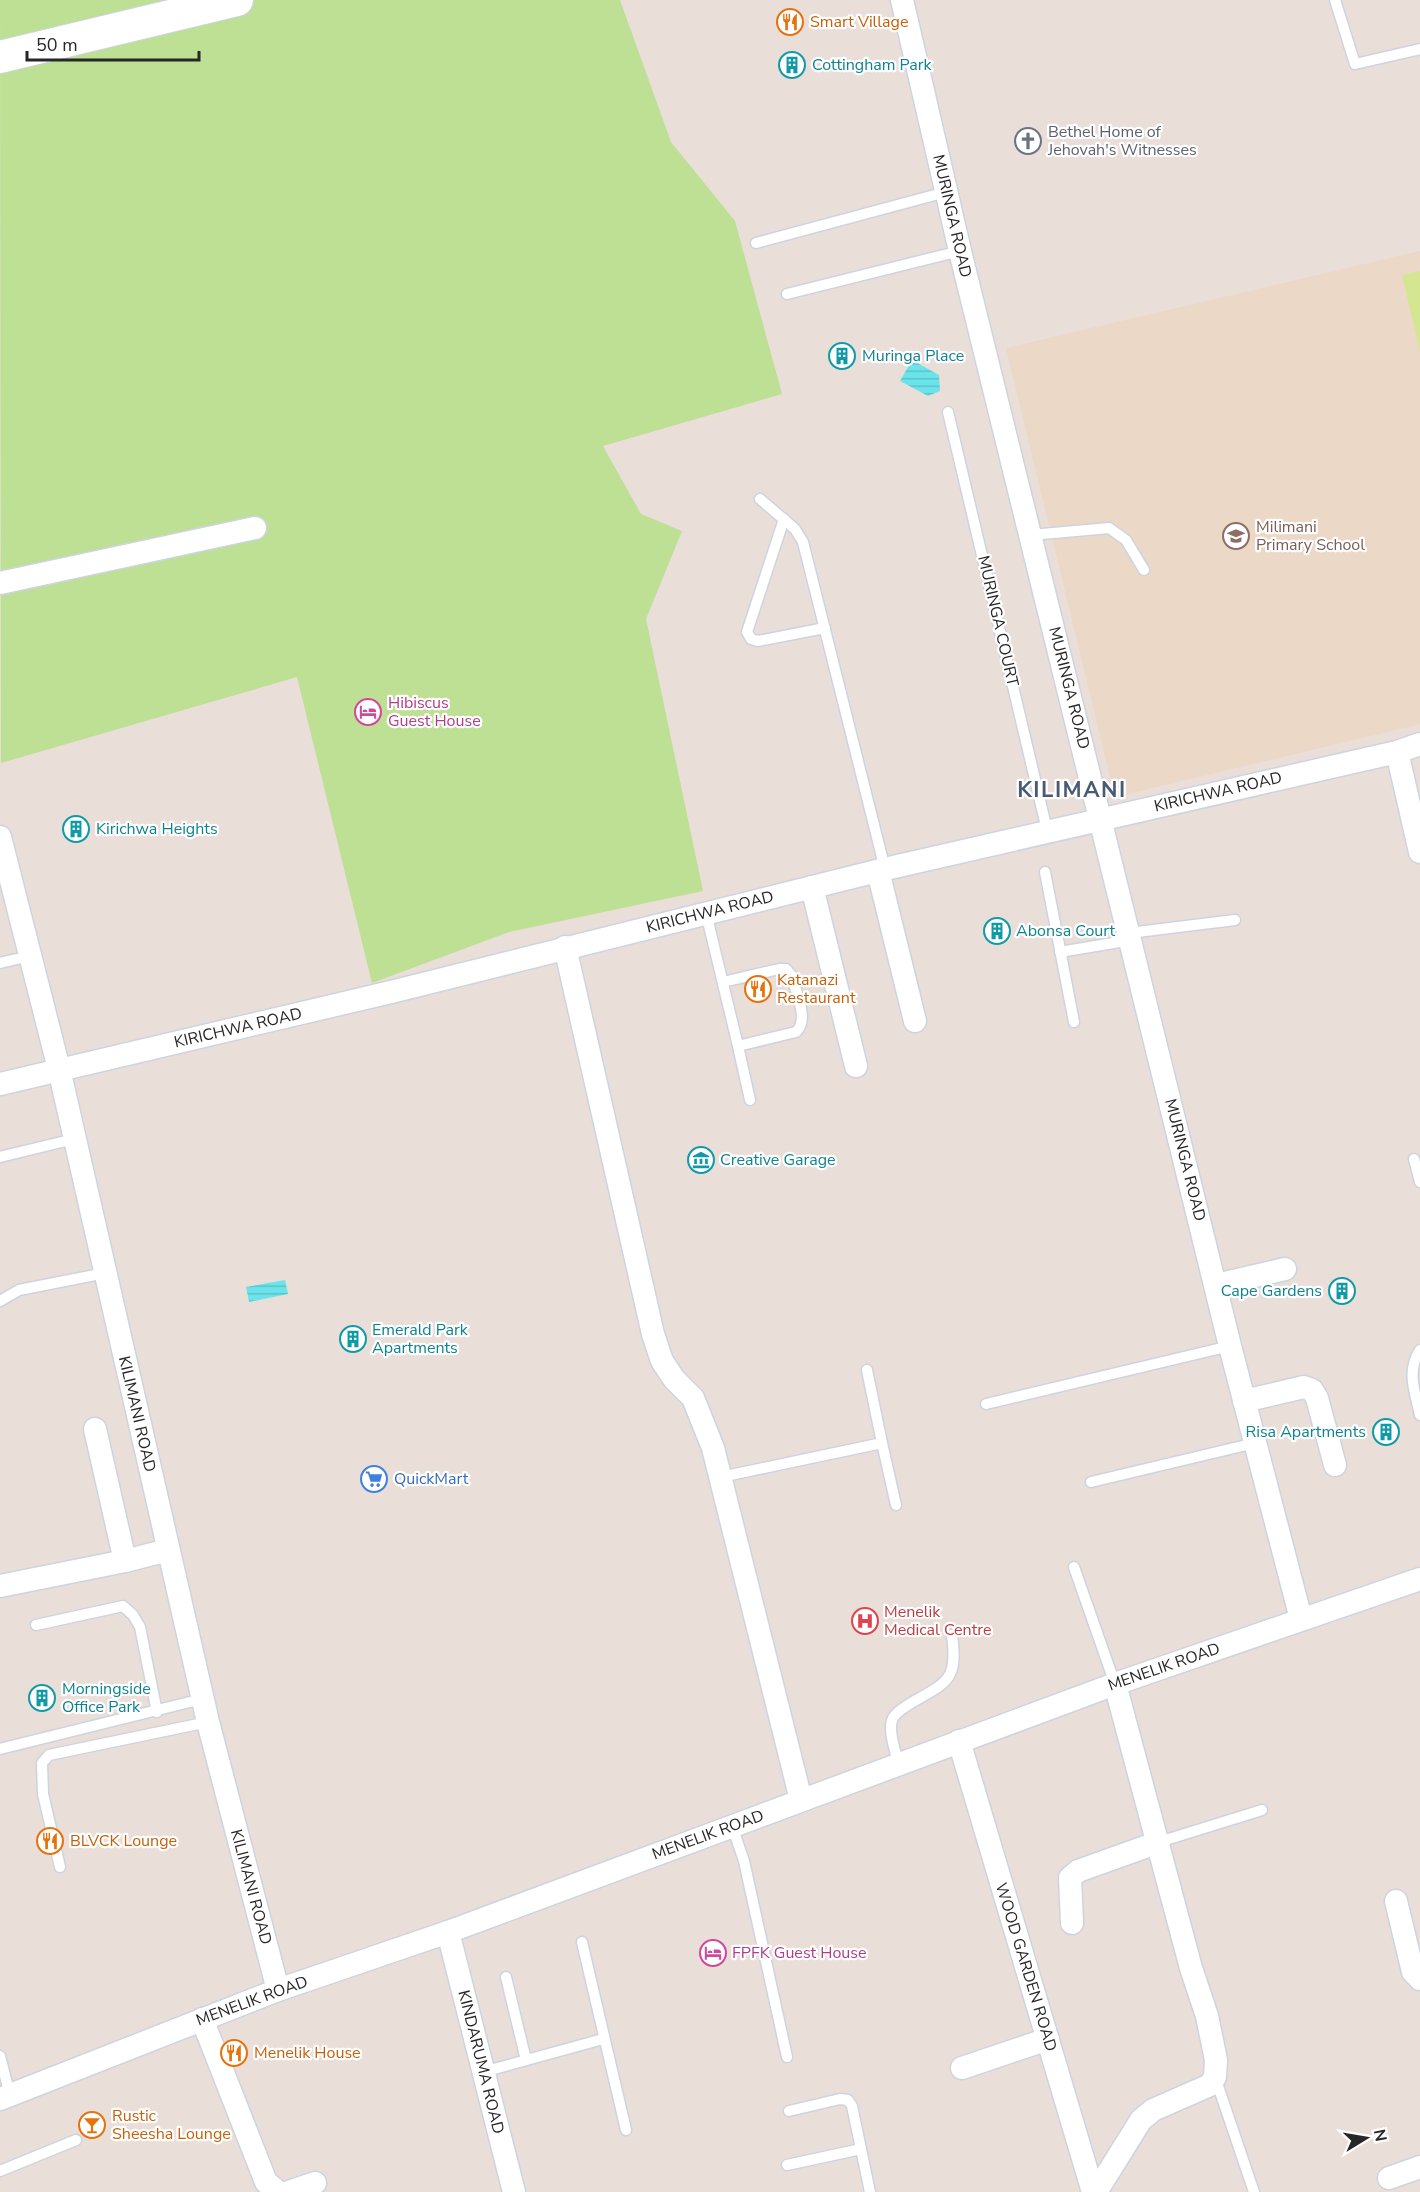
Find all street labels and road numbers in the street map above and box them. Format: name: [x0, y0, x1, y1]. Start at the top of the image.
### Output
street label: MURINGA ROAD: [927, 152, 977, 280]
street label: MURINGA COURT: [972, 553, 1024, 689]
street label: MURINGA ROAD: [1043, 624, 1095, 752]
street label: KIRICHWA ROAD: [1152, 767, 1284, 817]
street label: KIRICHWA ROAD: [644, 886, 776, 938]
street label: KIRICHWA ROAD: [172, 1003, 304, 1053]
street label: MURINGA ROAD: [1159, 1096, 1211, 1224]
street label: KILIMANI ROAD: [113, 1354, 161, 1474]
street label: MENELIK ROAD: [1105, 1638, 1223, 1696]
street label: MENELIK ROAD: [649, 1805, 767, 1865]
street label: KILIMANI ROAD: [225, 1827, 277, 1947]
street label: WOOD GARDEN ROAD: [990, 1880, 1062, 2054]
street label: MENELIK ROAD: [193, 1971, 311, 2031]
street label: KINDARUMA ROAD: [453, 1988, 509, 2136]

